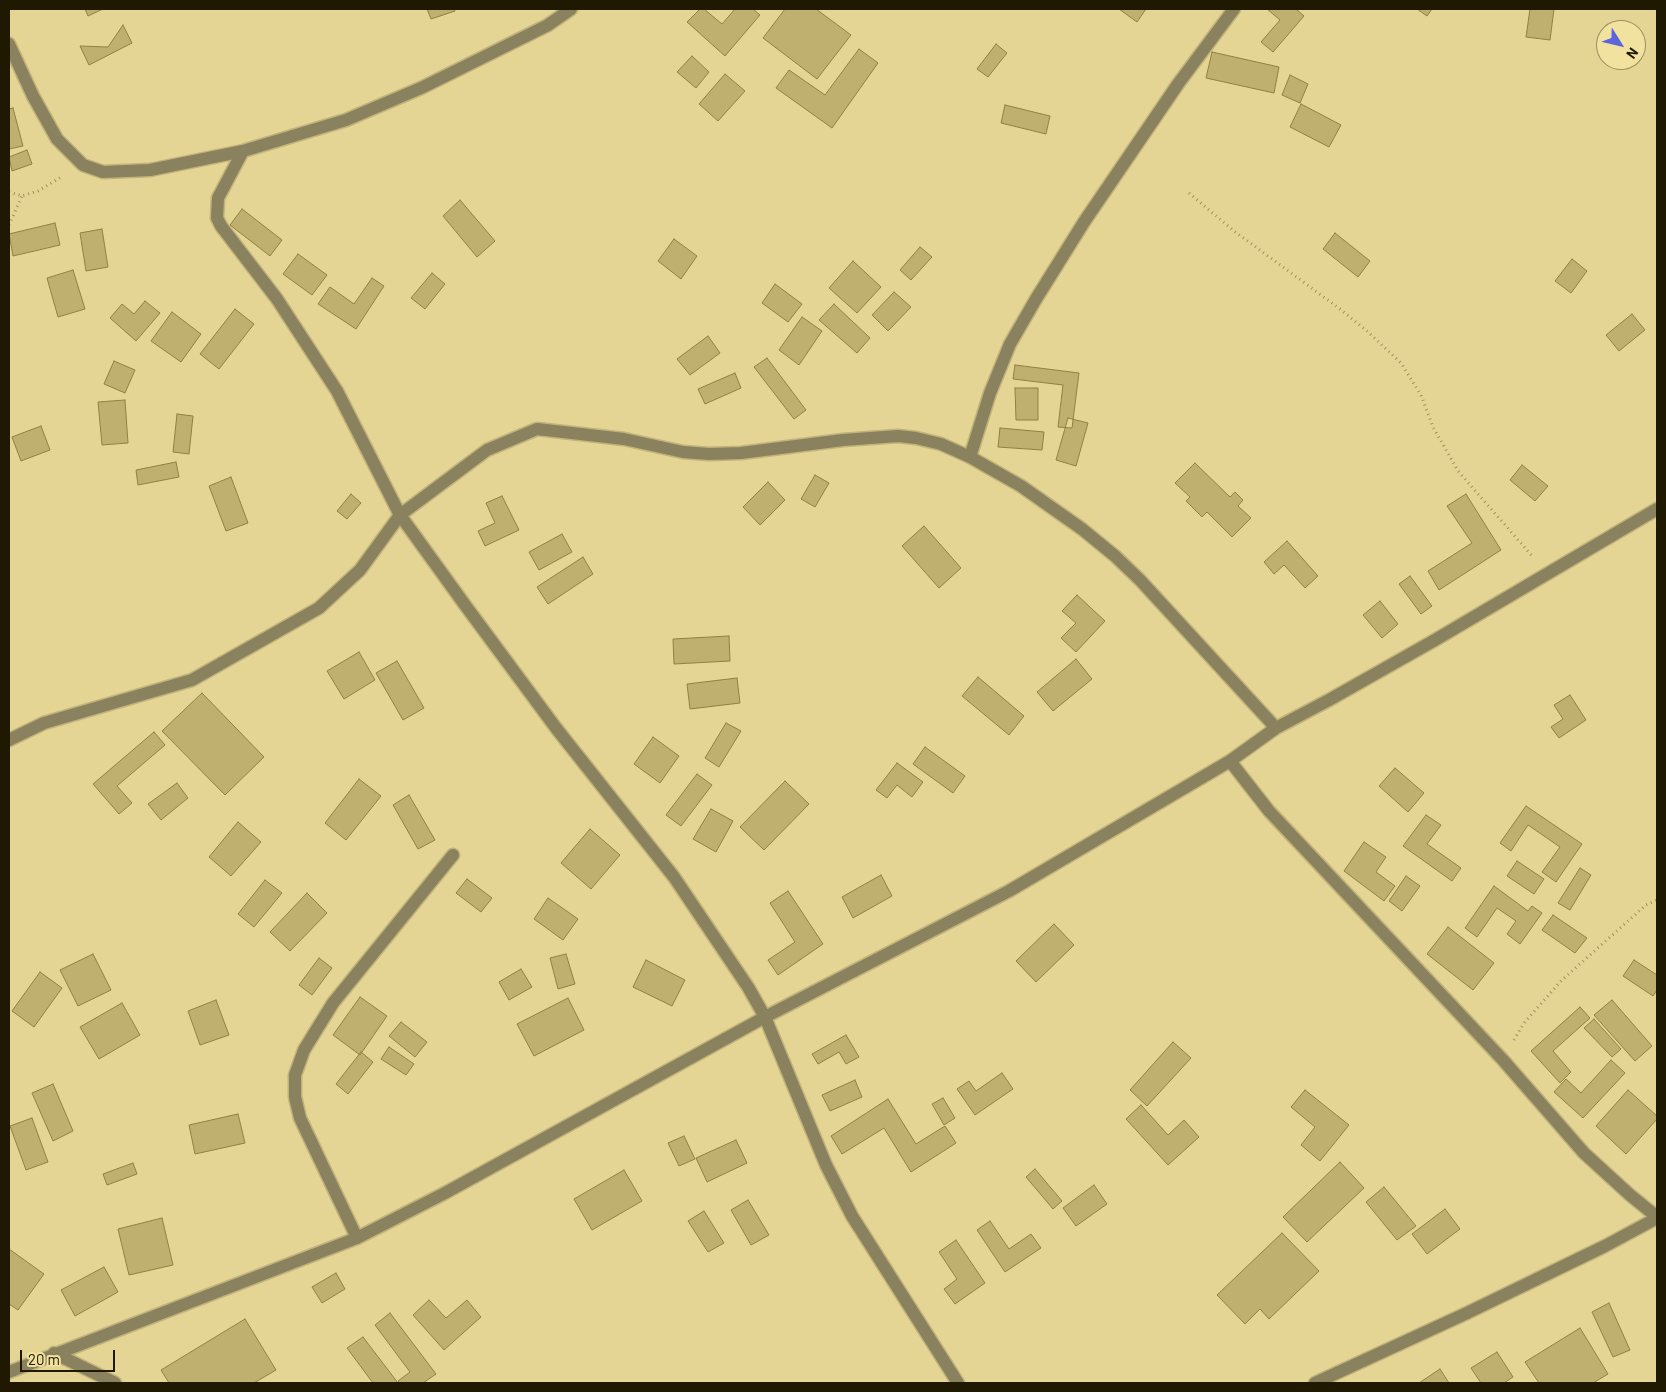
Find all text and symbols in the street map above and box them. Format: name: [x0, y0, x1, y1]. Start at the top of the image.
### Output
north arrow: [1596, 20, 1646, 70]
text: N: [1623, 45, 1642, 62]
scale bar: [22, 1340, 118, 1372]
text: 20 m: [28, 1350, 60, 1368]

